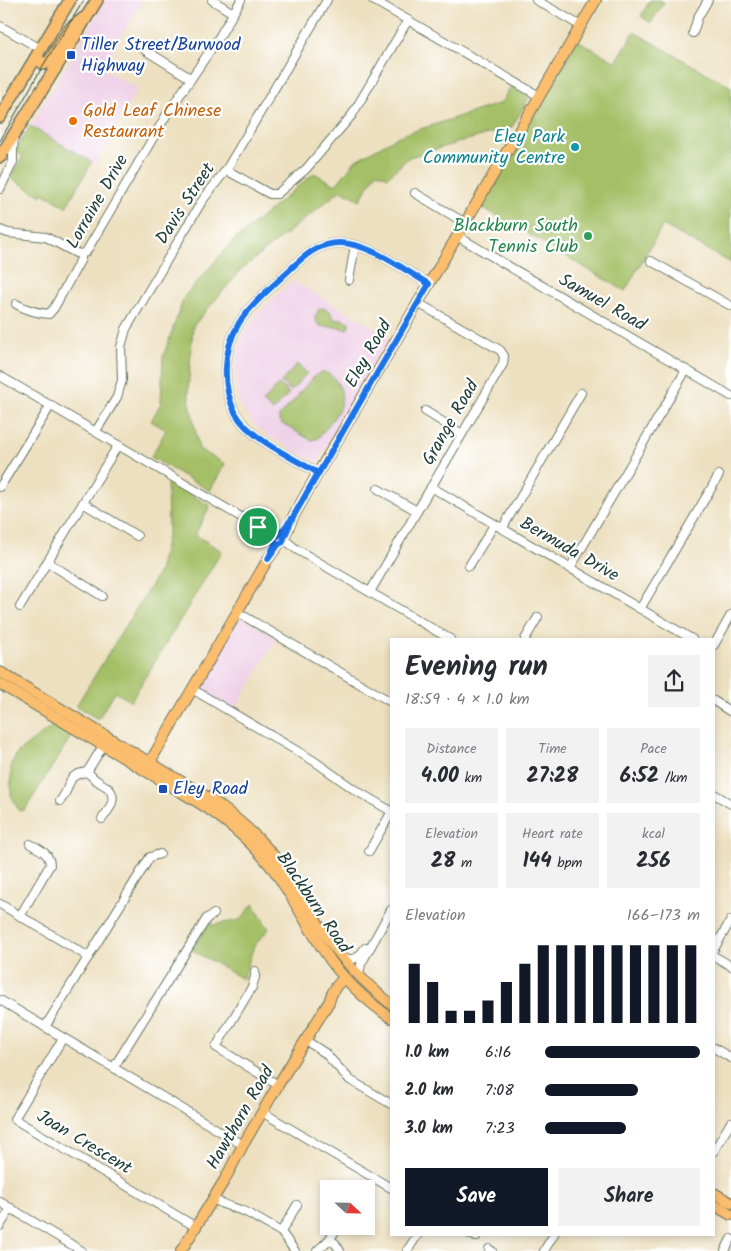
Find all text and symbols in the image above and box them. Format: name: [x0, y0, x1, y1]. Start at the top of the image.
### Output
place label: Tiller Street/Burwood Highway: [81, 31, 242, 81]
marker: Tiller Street/Burwood Highway: [65, 49, 77, 61]
place label: Gold Leaf Chinese Restaurant: [83, 97, 221, 147]
marker: Gold Leaf Chinese Restaurant: [67, 115, 79, 127]
place label: Eley Park Community Centre: [423, 123, 566, 173]
marker: Eley Park Community Centre: [569, 141, 581, 153]
street label: Lorraine Drive: [59, 149, 137, 255]
street label: Davis Street: [149, 156, 224, 251]
place label: Blackburn South Tennis Club: [453, 212, 579, 262]
marker: Blackburn South Tennis Club: [582, 230, 594, 242]
street label: Samuel Road: [553, 266, 652, 340]
street label: Eley Road: [338, 313, 401, 394]
street label: Grange Road: [415, 374, 488, 471]
pin: [237, 506, 279, 548]
street label: Bermuda Drive: [514, 510, 624, 590]
icon: arrive: [244, 513, 272, 541]
text: Evening run: [405, 645, 548, 690]
button: share: [648, 655, 700, 707]
text: 18:59 · 4 × 1.0 km: [405, 687, 530, 712]
text: Distance: [426, 738, 477, 760]
text: Time: [538, 738, 567, 760]
text: Pace: [640, 738, 667, 760]
text: 4.00: [421, 760, 459, 793]
text: 27:28: [527, 760, 578, 793]
text: 6:52: [620, 760, 659, 793]
text: km: [459, 767, 482, 789]
text: /km: [659, 767, 687, 789]
place label: Eley Road: [173, 775, 249, 804]
marker: Eley Road: [157, 783, 169, 795]
text: Elevation: [425, 823, 478, 845]
text: Heart rate: [522, 823, 583, 845]
text: kcal: [642, 823, 665, 845]
text: 28: [431, 845, 455, 878]
text: 144: [522, 845, 552, 878]
text: 256: [636, 845, 671, 878]
street label: Blackburn Road: [268, 846, 359, 961]
text: m: [455, 852, 472, 874]
text: bpm: [552, 852, 583, 874]
text: Elevation: [405, 903, 466, 928]
text: 166–173 m: [627, 903, 700, 928]
text: 1.0 km: [405, 1040, 449, 1065]
text: 6:16: [485, 1040, 512, 1065]
street label: Hawthorn Road: [199, 1060, 283, 1176]
text: 2.0 km: [405, 1078, 453, 1103]
text: 7:08: [485, 1078, 514, 1103]
street label: Joan Crescent: [31, 1103, 138, 1184]
text: 3.0 km: [405, 1116, 453, 1141]
text: 7:23: [485, 1116, 515, 1141]
button: Save: [405, 1168, 548, 1226]
button: Share: [558, 1168, 700, 1226]
north arrow: [320, 1180, 375, 1235]
map controls: [320, 1180, 375, 1235]

